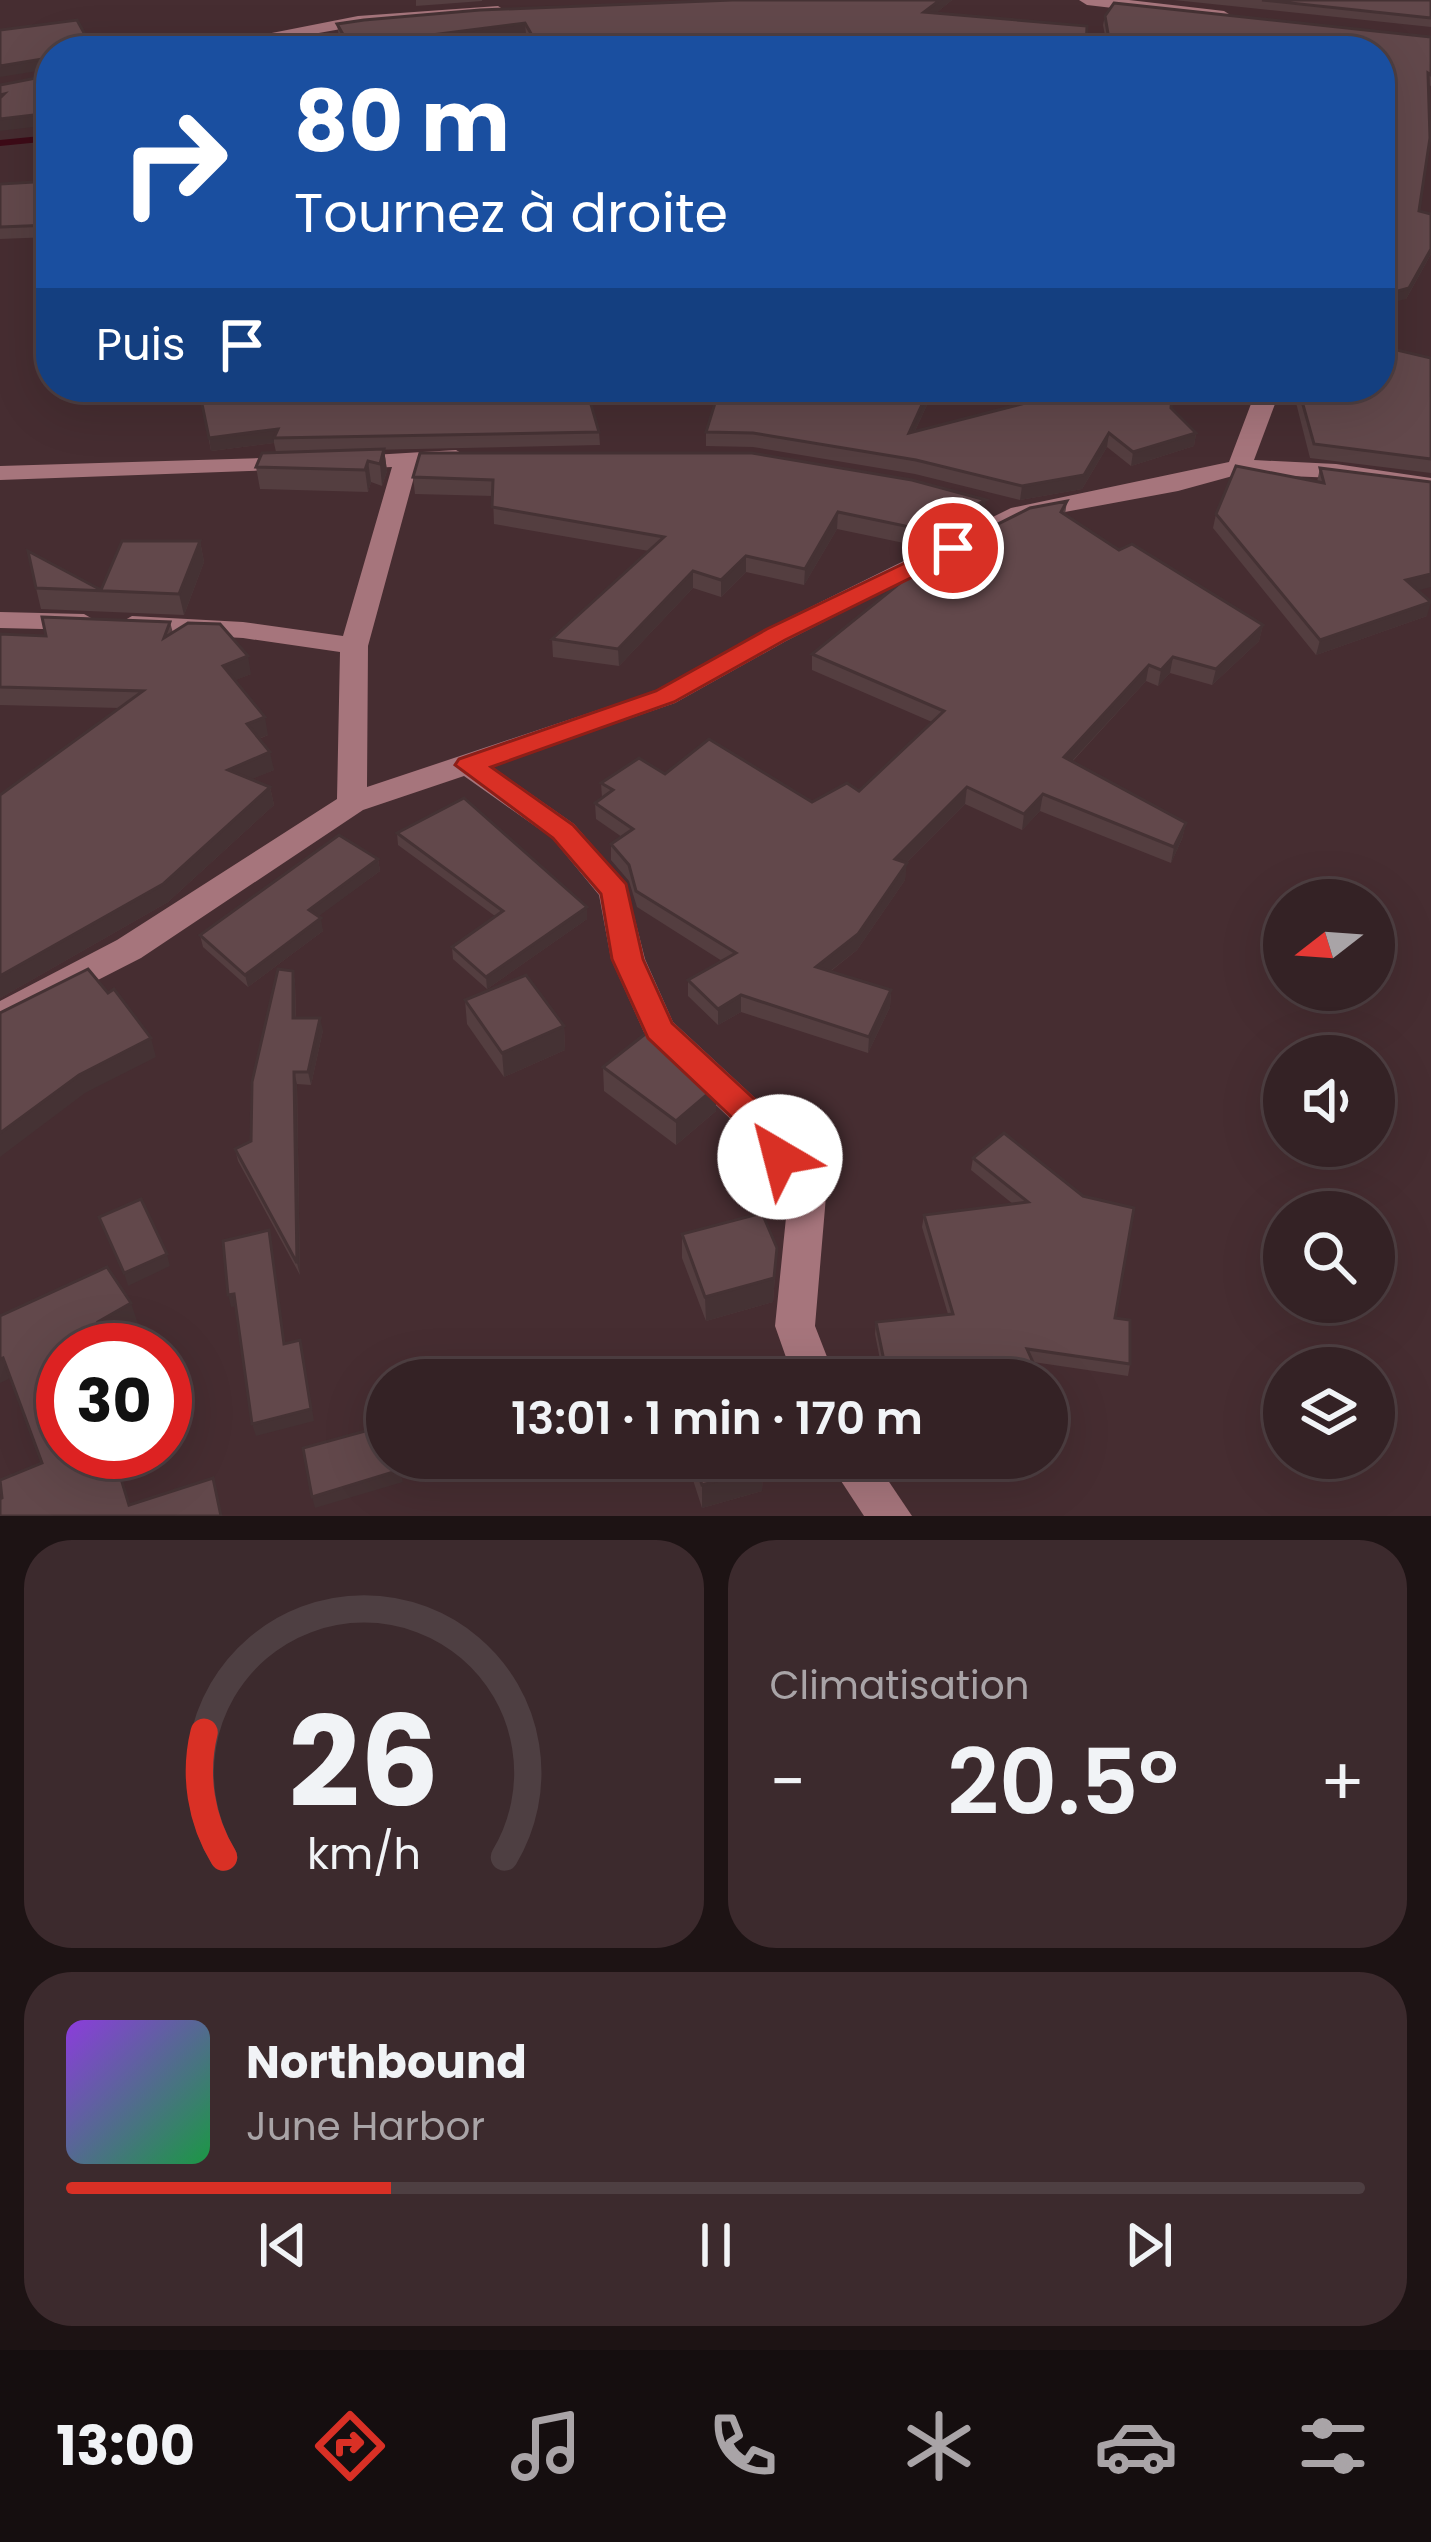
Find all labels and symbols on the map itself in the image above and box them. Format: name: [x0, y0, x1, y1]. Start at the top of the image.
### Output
pin: [902, 497, 1004, 599]
north arrow: [1263, 879, 1395, 1011]
position arrow: [717, 1094, 843, 1220]
speed limit sign: 30: [36, 1323, 192, 1479]

